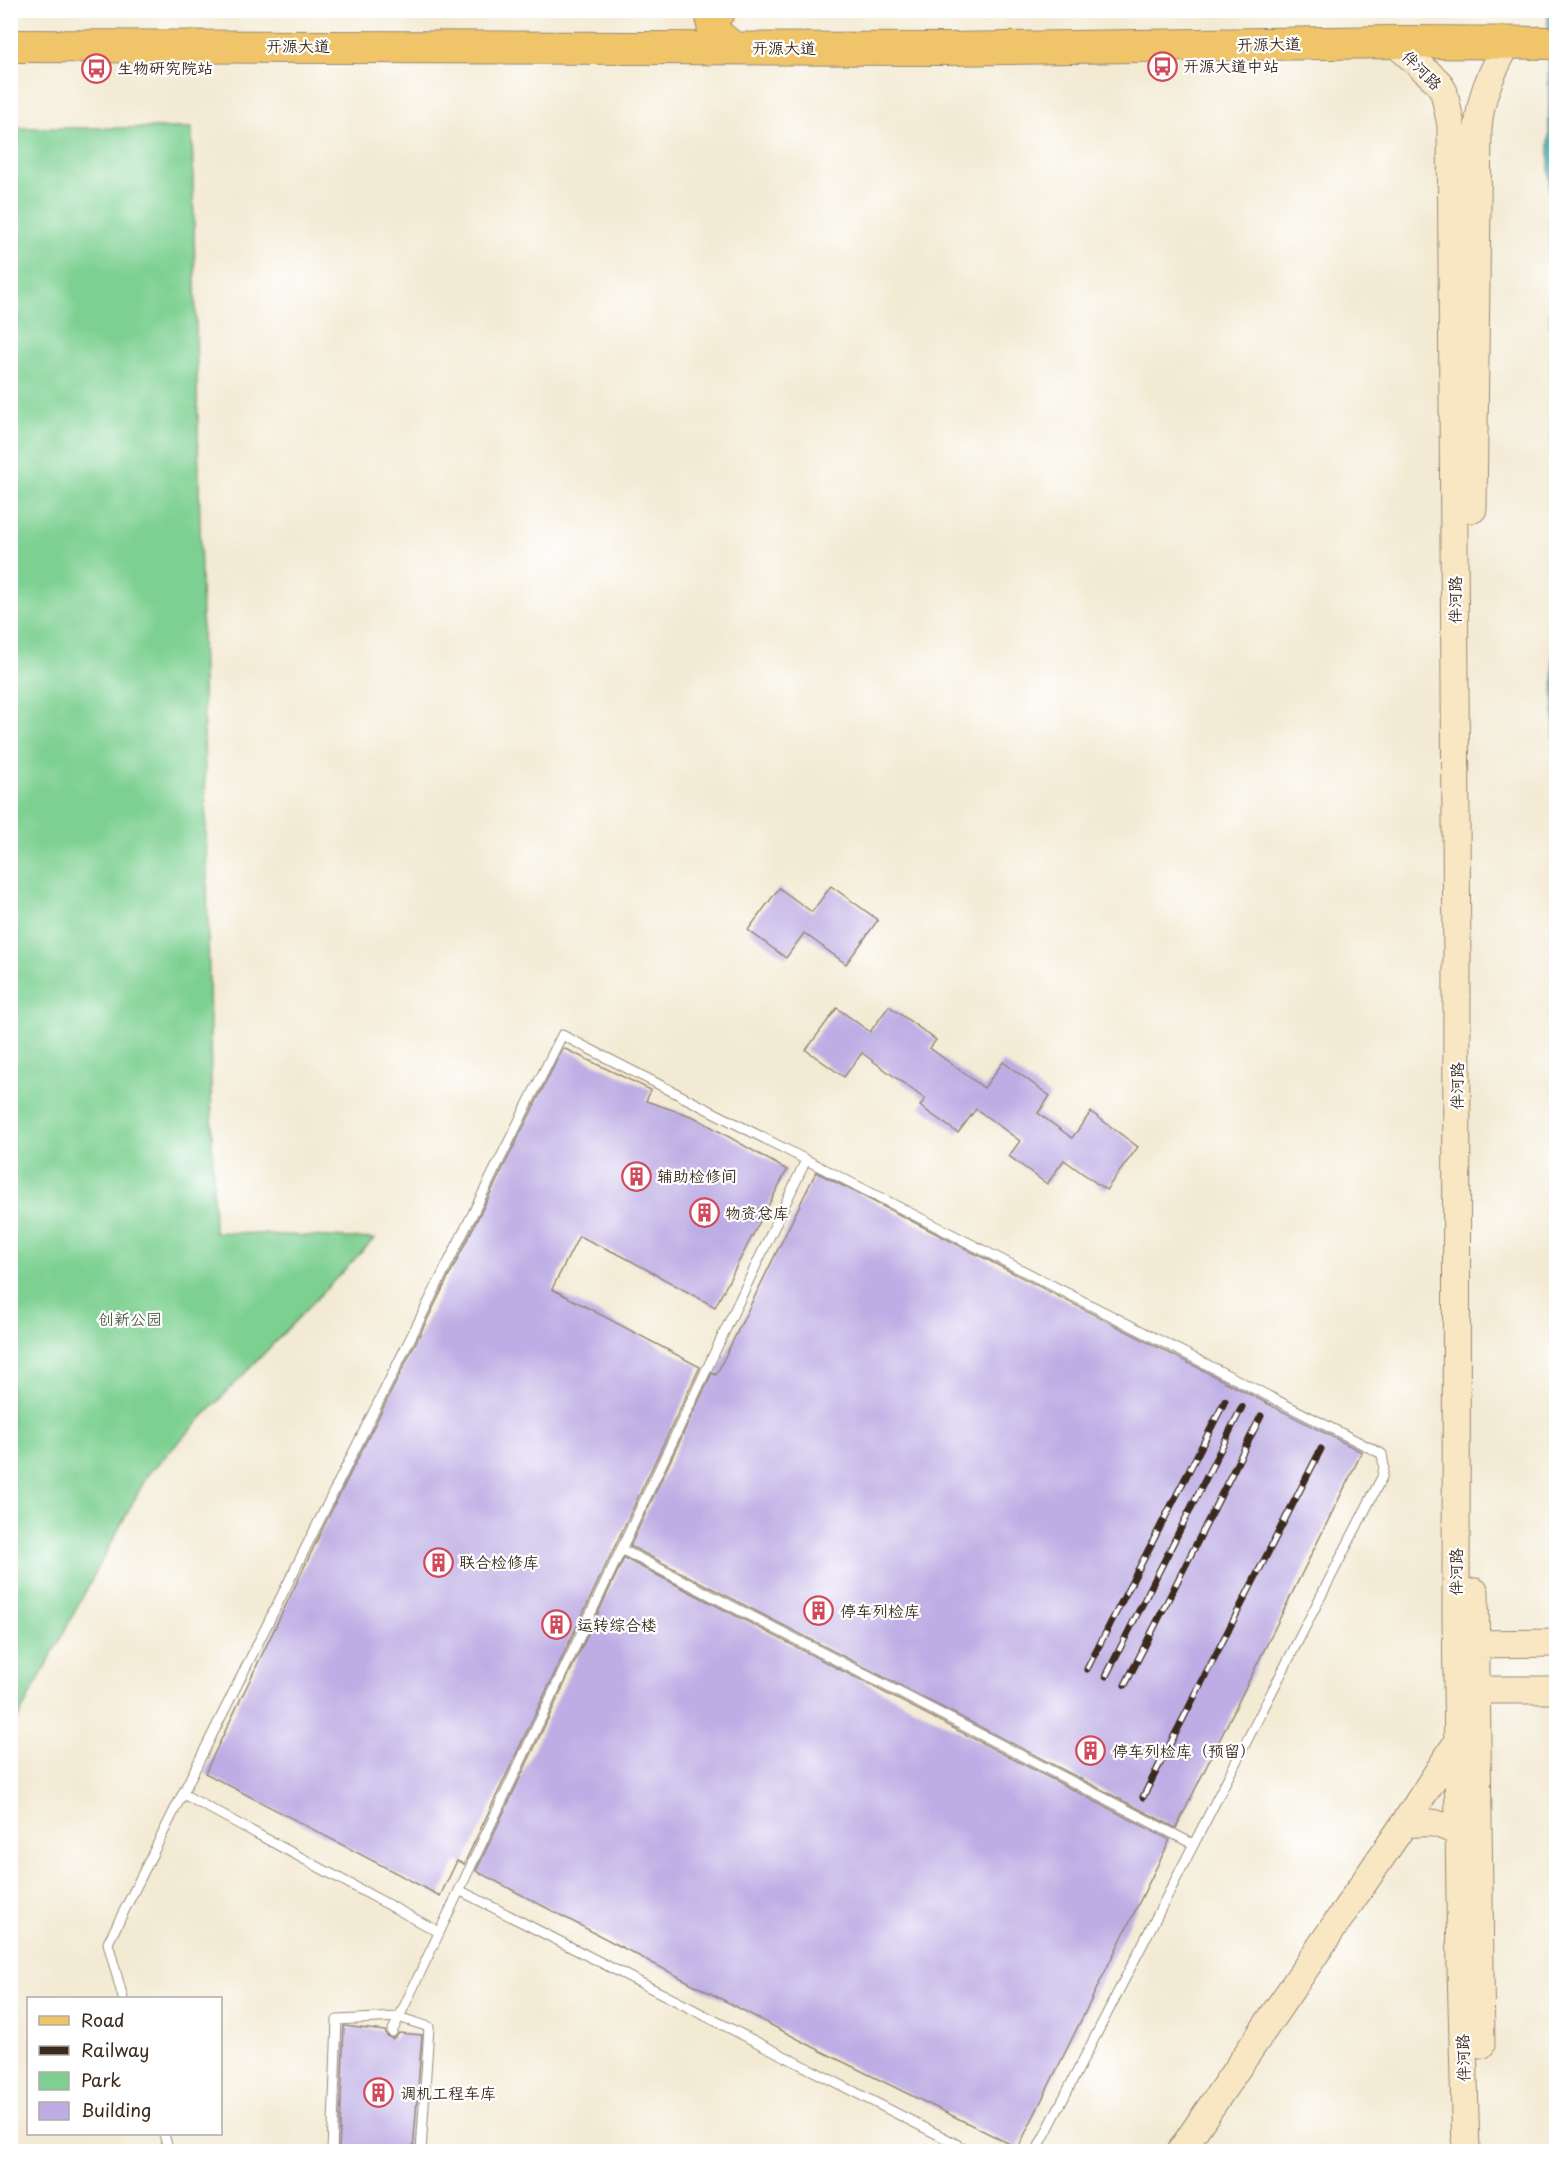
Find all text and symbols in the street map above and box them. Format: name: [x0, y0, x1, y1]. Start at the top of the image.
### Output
street label: 开源大道: [1237, 30, 1301, 56]
street label: 开源大道: [266, 33, 330, 57]
street label: 开源大道: [752, 35, 816, 59]
street label: 伴河路: [1397, 44, 1448, 95]
bus stop icon: 开源大道中站: [1146, 50, 1178, 82]
bus stop icon: 生物研究院站: [80, 52, 112, 84]
place label: 开源大道中站: [1183, 53, 1279, 77]
place label: 生物研究院站: [117, 55, 213, 79]
street label: 伴河路: [1442, 576, 1466, 624]
street label: 伴河路: [1444, 1062, 1468, 1110]
building icon: 辅助检修间: [620, 1160, 652, 1192]
place label: 辅助检修间: [657, 1163, 737, 1187]
building icon: 物资总库: [688, 1197, 720, 1229]
place label: 物资总库: [725, 1200, 789, 1224]
park label: 创新公园: [98, 1306, 162, 1330]
building icon: 联合检修库: [422, 1546, 454, 1578]
street label: 伴河路: [1443, 1548, 1467, 1596]
place label: 联合检修库: [459, 1549, 539, 1573]
building icon: 停车列检库: [803, 1595, 835, 1627]
place label: 停车列检库: [840, 1598, 920, 1622]
building icon: 运转综合楼: [540, 1609, 572, 1641]
place label: 运转综合楼: [577, 1612, 657, 1636]
building icon: 停车列检库（预留）: [1075, 1735, 1107, 1767]
place label: 停车列检库（预留）: [1112, 1738, 1256, 1762]
legend: [27, 1997, 222, 2135]
text: Road: [81, 2006, 125, 2033]
street label: 伴河路: [1449, 2034, 1475, 2082]
text: Railway: [81, 2036, 149, 2063]
text: Park: [81, 2066, 121, 2093]
building icon: 调机工程车库: [363, 2077, 395, 2109]
place label: 调机工程车库: [400, 2080, 496, 2104]
text: Building: [81, 2096, 151, 2123]

